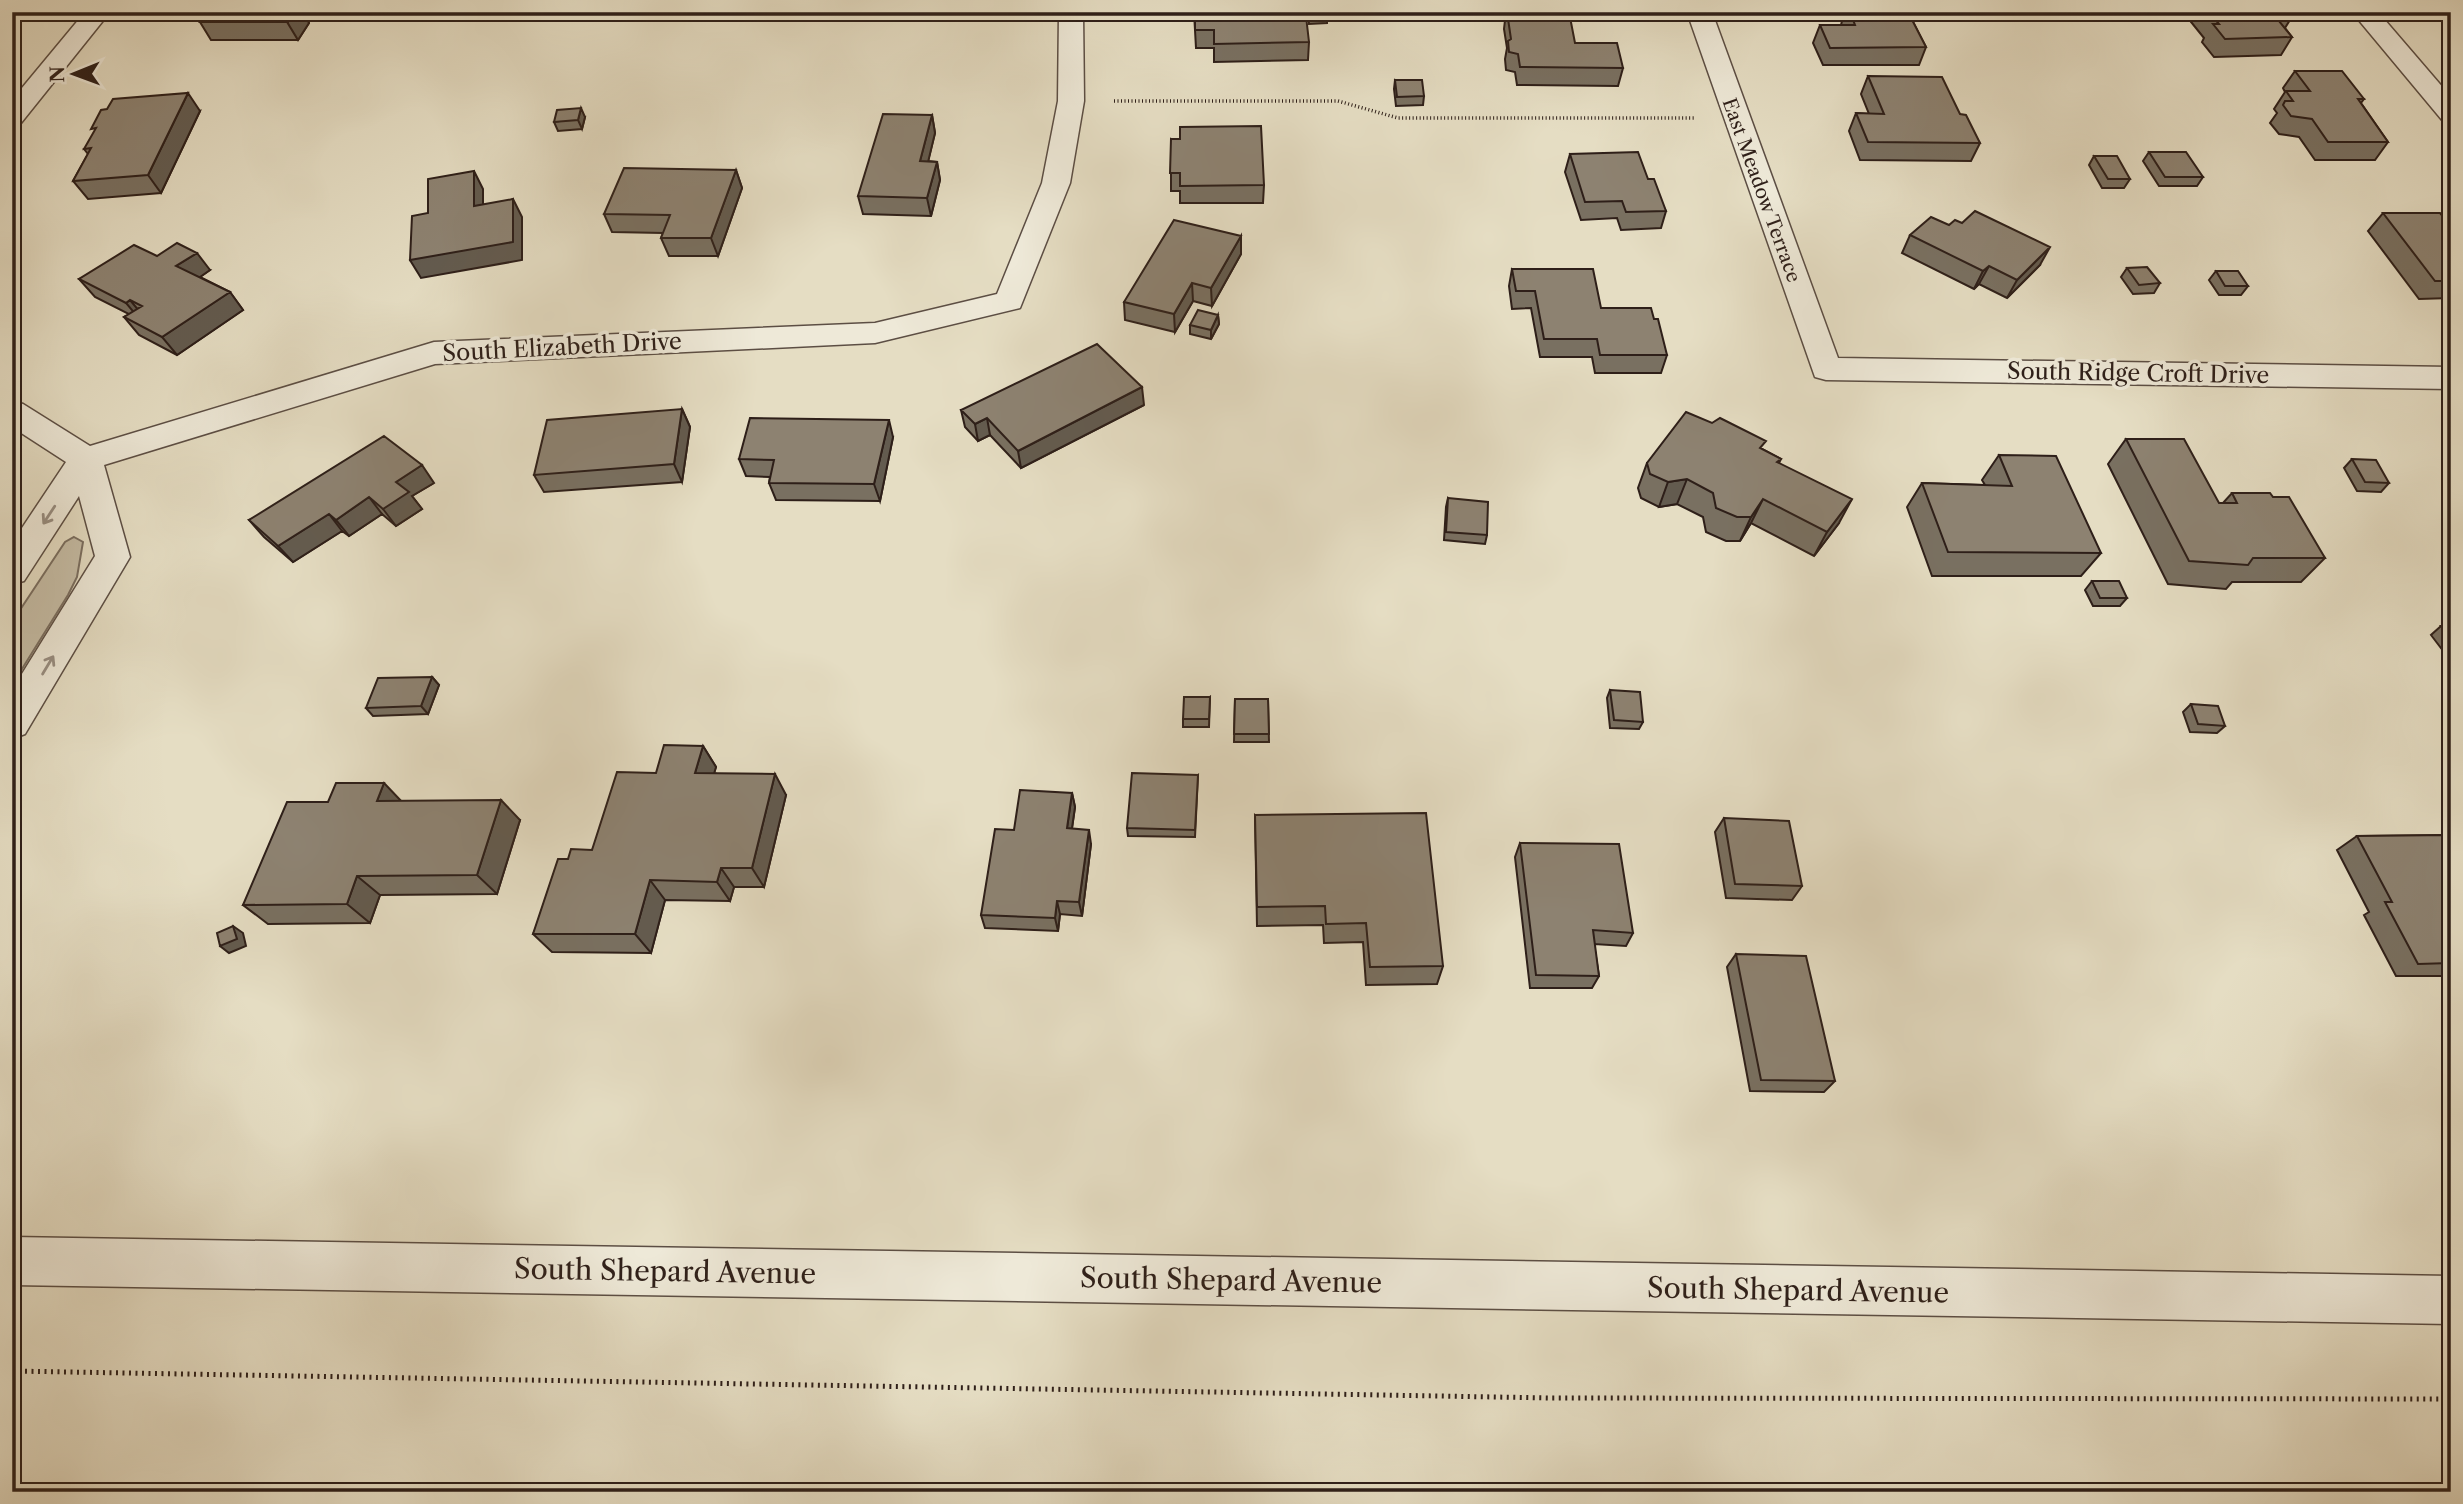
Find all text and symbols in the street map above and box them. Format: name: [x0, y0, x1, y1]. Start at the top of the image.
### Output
north arrow: [38, 38, 108, 108]
text: N: [46, 66, 69, 83]
street label: East Meadow Terrace: [1717, 95, 1806, 285]
street label: South Elizabeth Drive: [442, 327, 682, 367]
street label: South Ridge Croft Drive: [2007, 357, 2269, 389]
one-way arrow: [42, 505, 56, 524]
one-way arrow: [41, 655, 55, 675]
street label: South Shepard Avenue: [514, 1251, 816, 1291]
street label: South Shepard Avenue: [1080, 1260, 1382, 1300]
street label: South Shepard Avenue: [1647, 1270, 1949, 1310]

